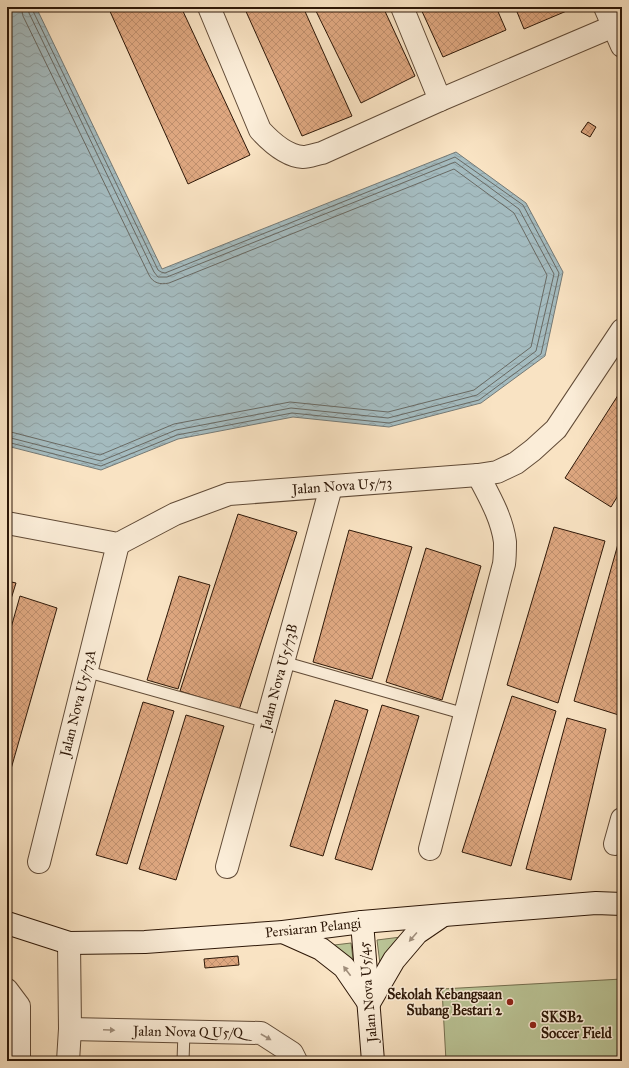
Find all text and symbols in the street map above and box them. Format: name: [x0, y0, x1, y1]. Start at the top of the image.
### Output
street label: Jalan Nova U5/73: [290, 474, 393, 499]
street label: Jalan Nova U5/73B: [256, 622, 302, 734]
street label: Jalan Nova U5/73A: [56, 647, 101, 760]
street label: Persiaran Pelangi: [264, 914, 362, 941]
one-way arrow: [409, 932, 418, 943]
street label: Jalan Nova U5/45: [355, 940, 382, 1045]
one-way arrow: [342, 965, 351, 976]
place label: Sekolah Kebangsaan Subang Bestari 2: [387, 986, 503, 1020]
marker: Sekolah Kebangsaan Subang Bestari 2: [505, 997, 515, 1007]
place label: SKSB2 Soccer Field: [541, 1009, 613, 1042]
marker: SKSB2 Soccer Field: [528, 1020, 538, 1030]
street label: Jalan Nova Q U5/Q: [131, 1023, 253, 1043]
one-way arrow: [103, 1027, 116, 1033]
one-way arrow: [260, 1033, 272, 1040]

